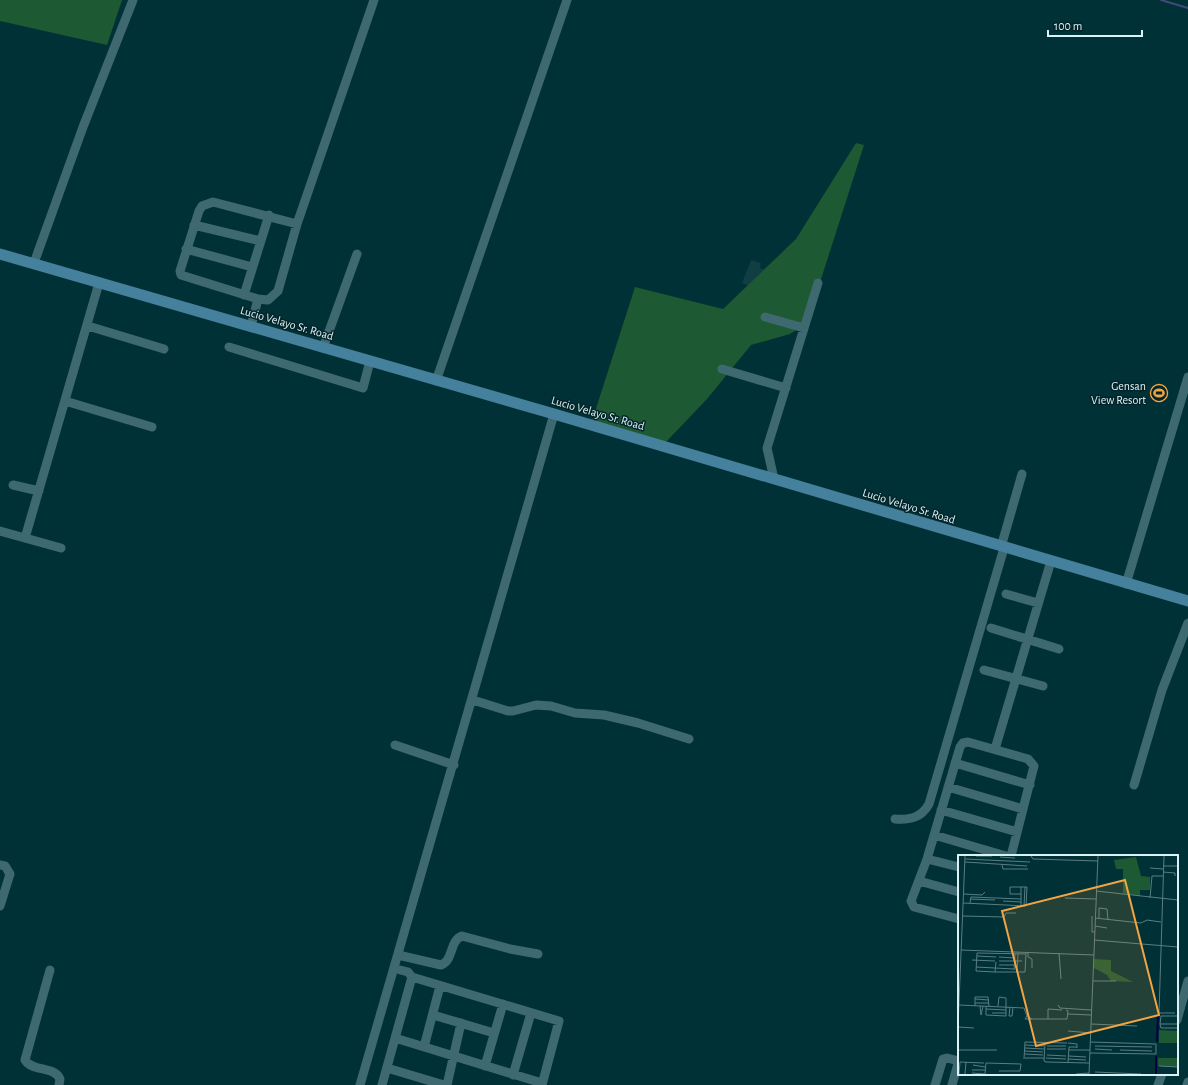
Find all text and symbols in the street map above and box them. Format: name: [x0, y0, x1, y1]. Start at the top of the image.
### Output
scale bar: [1048, 12, 1142, 38]
text: 100 m: [1054, 20, 1082, 32]
street label: Lucio Velayo Sr. Road: [239, 304, 335, 343]
place label: Gensan View Resort: [1091, 380, 1146, 406]
sports icon: Gensan View Resort: [1149, 383, 1169, 403]
street label: Lucio Velayo Sr. Road: [550, 394, 646, 433]
street label: Lucio Velayo Sr. Road: [861, 486, 957, 527]
inset map: [958, 855, 1178, 1075]

